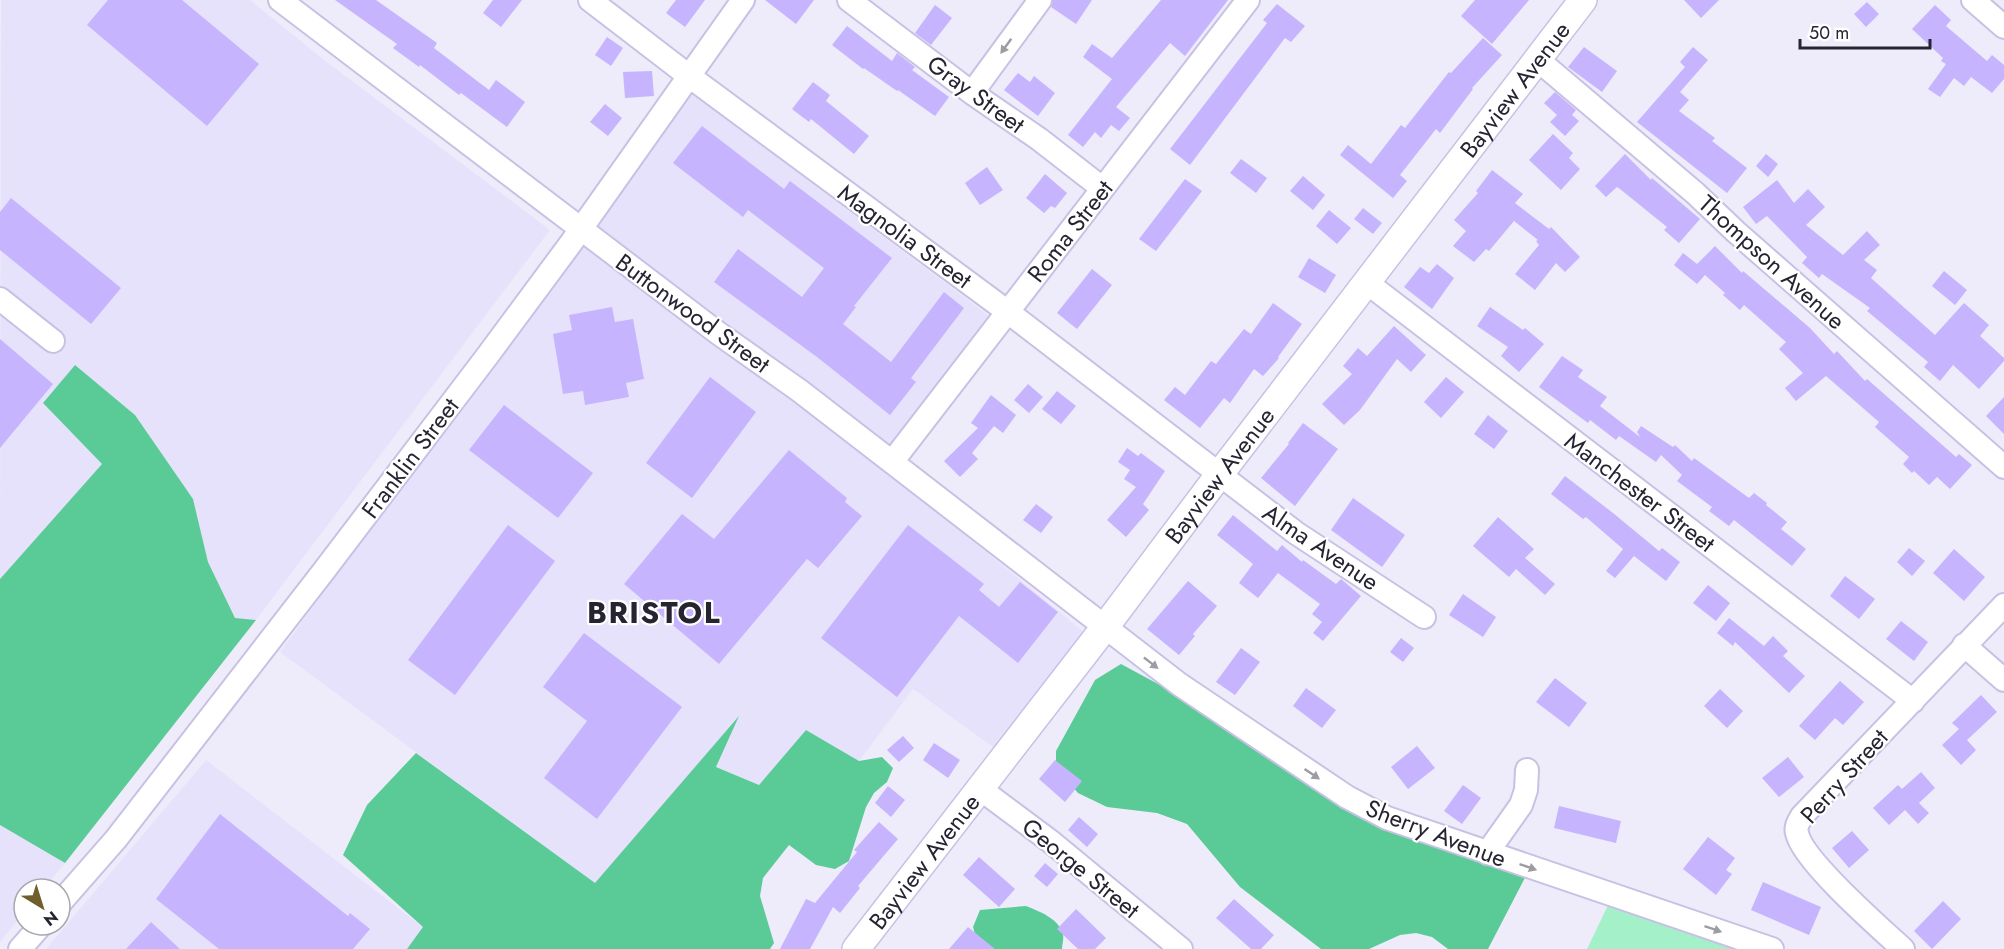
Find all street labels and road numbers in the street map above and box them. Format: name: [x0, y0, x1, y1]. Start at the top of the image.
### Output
street label: Bayview Avenue: [1451, 14, 1578, 165]
street label: Gray Street: [920, 47, 1032, 142]
street label: Roma Street: [1019, 172, 1121, 290]
street label: Magnolia Street: [831, 175, 979, 297]
street label: Thompson Avenue: [1691, 187, 1853, 337]
street label: Buttonwood Street: [609, 245, 778, 381]
street label: Franklin Street: [353, 390, 467, 526]
street label: Bayview Avenue: [1156, 400, 1283, 551]
street label: Manchester Street: [1557, 424, 1723, 560]
street label: Alma Avenue: [1256, 495, 1386, 599]
street label: Perry Street: [1792, 721, 1896, 831]
street label: Bayview Avenue: [860, 786, 988, 936]
street label: Sherry Avenue: [1361, 790, 1511, 876]
street label: George Street: [1015, 810, 1148, 927]

